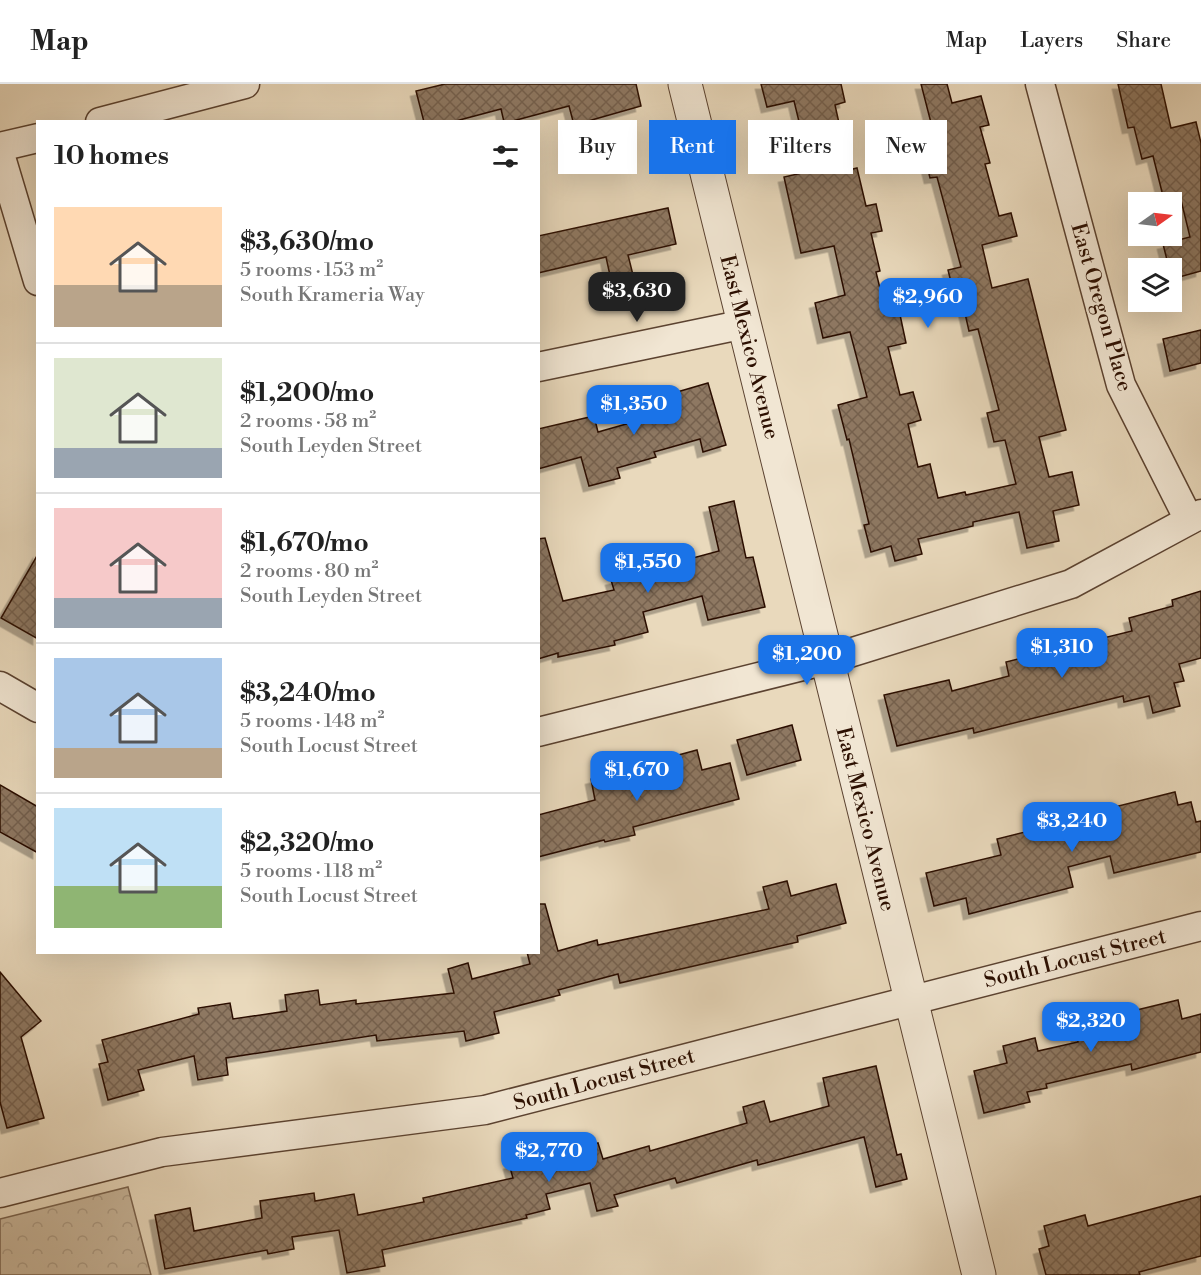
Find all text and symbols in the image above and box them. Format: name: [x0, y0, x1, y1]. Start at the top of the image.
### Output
text: Map: [30, 24, 89, 59]
text: Map: [946, 28, 987, 54]
text: Layers: [1020, 28, 1083, 54]
text: Share: [1116, 28, 1171, 54]
chip: Buy: [558, 120, 637, 174]
chip: Rent: [649, 120, 736, 174]
chip: Filters: [748, 120, 853, 174]
chip: New: [865, 120, 947, 174]
text: 10 homes: [54, 140, 169, 172]
icon: filters: [489, 140, 522, 173]
north arrow: [1128, 192, 1182, 246]
map controls: [1128, 192, 1182, 312]
street label: East Oregon Place: [1065, 220, 1138, 395]
text: $3,630/mo: [240, 226, 374, 258]
icon: home: [102, 231, 174, 303]
street label: East Mexico Avenue: [714, 252, 784, 442]
text: 5 rooms · 153 m²: [240, 258, 383, 283]
button: layers: [1128, 258, 1182, 312]
pin: $3,630: [588, 272, 686, 323]
pin: $2,960: [879, 278, 977, 329]
text: $3,630: [602, 279, 672, 304]
text: South Krameria Way: [240, 283, 425, 308]
text: $2,960: [893, 285, 963, 310]
text: $1,200/mo: [240, 377, 374, 409]
icon: home: [102, 382, 174, 454]
pin: $1,350: [585, 385, 683, 436]
text: $1,350: [601, 392, 667, 417]
text: 2 rooms · 58 m²: [240, 409, 376, 434]
text: South Leyden Street: [240, 434, 422, 459]
text: $1,670/mo: [240, 527, 369, 559]
icon: home: [102, 532, 174, 604]
pin: $1,550: [599, 543, 697, 594]
text: $1,550: [614, 550, 682, 575]
text: 2 rooms · 80 m²: [240, 559, 378, 584]
text: South Leyden Street: [240, 584, 422, 609]
pin: $1,310: [1013, 628, 1111, 679]
pin: $1,200: [758, 635, 856, 686]
text: $1,310: [1031, 635, 1093, 660]
text: $1,200: [772, 642, 842, 667]
text: $3,240/mo: [240, 677, 376, 709]
icon: home: [102, 682, 174, 754]
text: 5 rooms · 148 m²: [240, 709, 384, 734]
street label: East Mexico Avenue: [830, 724, 900, 914]
text: South Locust Street: [240, 734, 418, 759]
pin: $1,670: [588, 751, 686, 802]
text: $1,670: [604, 758, 670, 783]
pin: $3,240: [1023, 802, 1121, 853]
text: $3,240: [1037, 809, 1107, 834]
text: $2,320/mo: [240, 827, 374, 859]
icon: home: [102, 832, 174, 904]
text: 5 rooms · 118 m²: [240, 859, 382, 884]
text: South Locust Street: [240, 884, 418, 909]
street label: South Locust Street: [981, 924, 1170, 994]
pin: $2,320: [1042, 1002, 1140, 1053]
text: $2,320: [1056, 1009, 1126, 1034]
street label: South Locust Street: [511, 1043, 698, 1117]
pin: $2,770: [500, 1132, 598, 1183]
text: $2,770: [515, 1139, 583, 1164]

